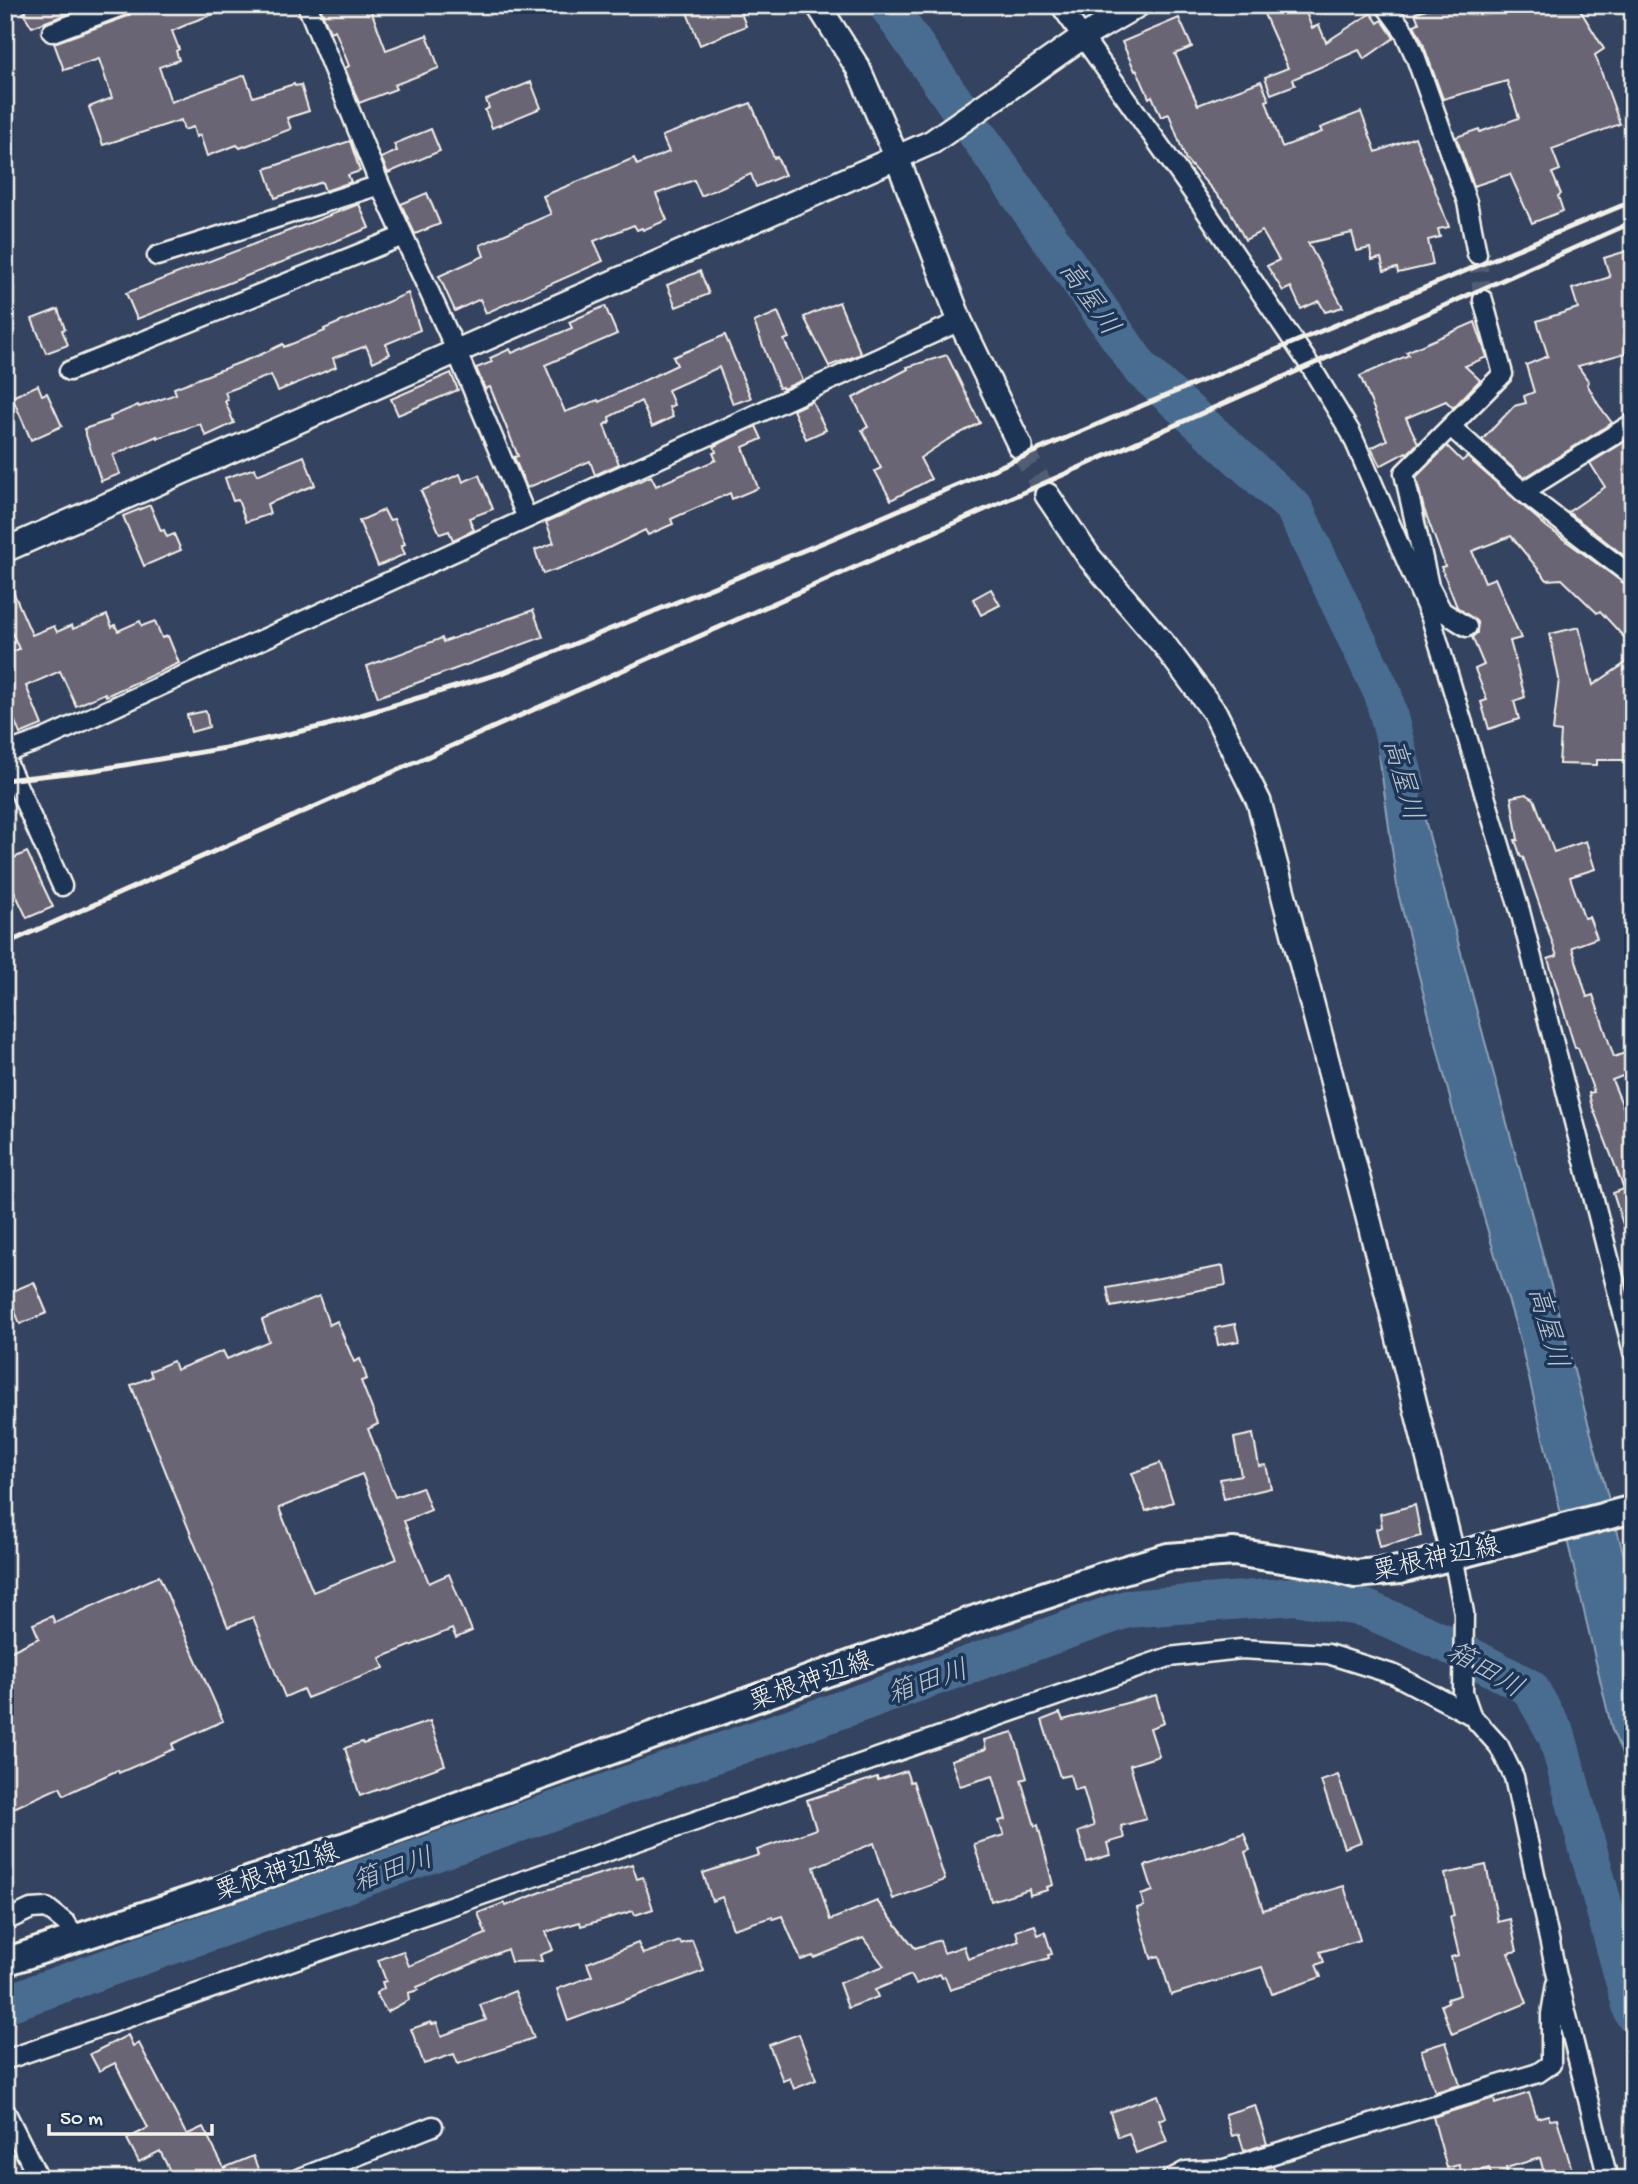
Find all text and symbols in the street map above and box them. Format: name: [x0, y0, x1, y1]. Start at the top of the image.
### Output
water label: 高屋川: [1050, 255, 1126, 343]
water label: 高屋川: [1374, 735, 1428, 825]
water label: 高屋川: [1519, 1283, 1573, 1373]
street label: 粟根神辺線: [1370, 1532, 1504, 1590]
water label: 箱田川: [1439, 1636, 1529, 1707]
street label: 粟根神辺線: [745, 1645, 878, 1720]
water label: 箱田川: [883, 1654, 974, 1714]
street label: 粟根神辺線: [211, 1837, 344, 1910]
water label: 箱田川: [348, 1842, 439, 1902]
scale bar: [49, 2093, 212, 2137]
text: 50 m: [60, 2108, 103, 2133]

